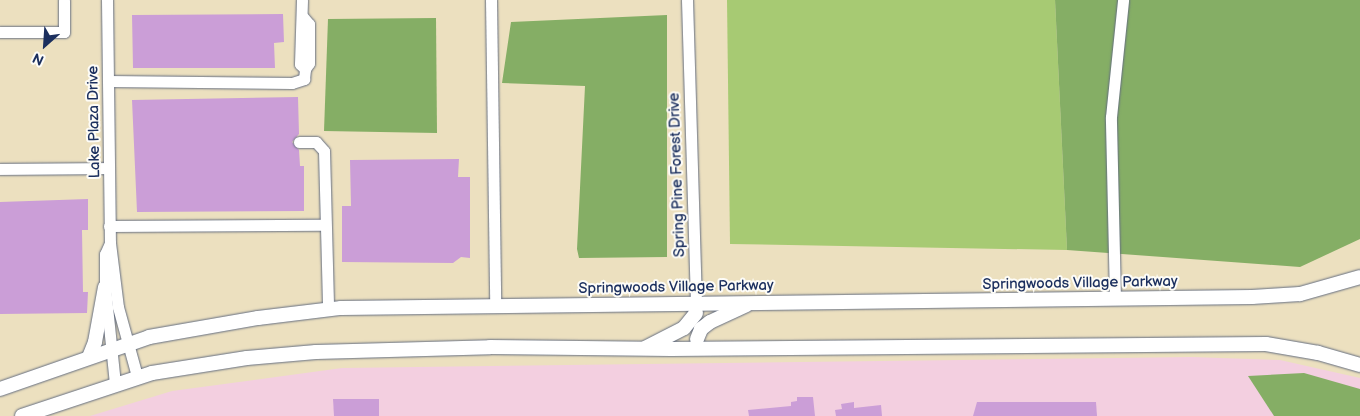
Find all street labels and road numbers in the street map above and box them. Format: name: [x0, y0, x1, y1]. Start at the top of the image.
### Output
street label: Lake Plaza Drive: [84, 66, 104, 178]
street label: Spring Pine Forest Drive: [665, 92, 689, 258]
street label: Springwoods Village Parkway: [982, 272, 1178, 294]
street label: Springwoods Village Parkway: [578, 276, 774, 298]

